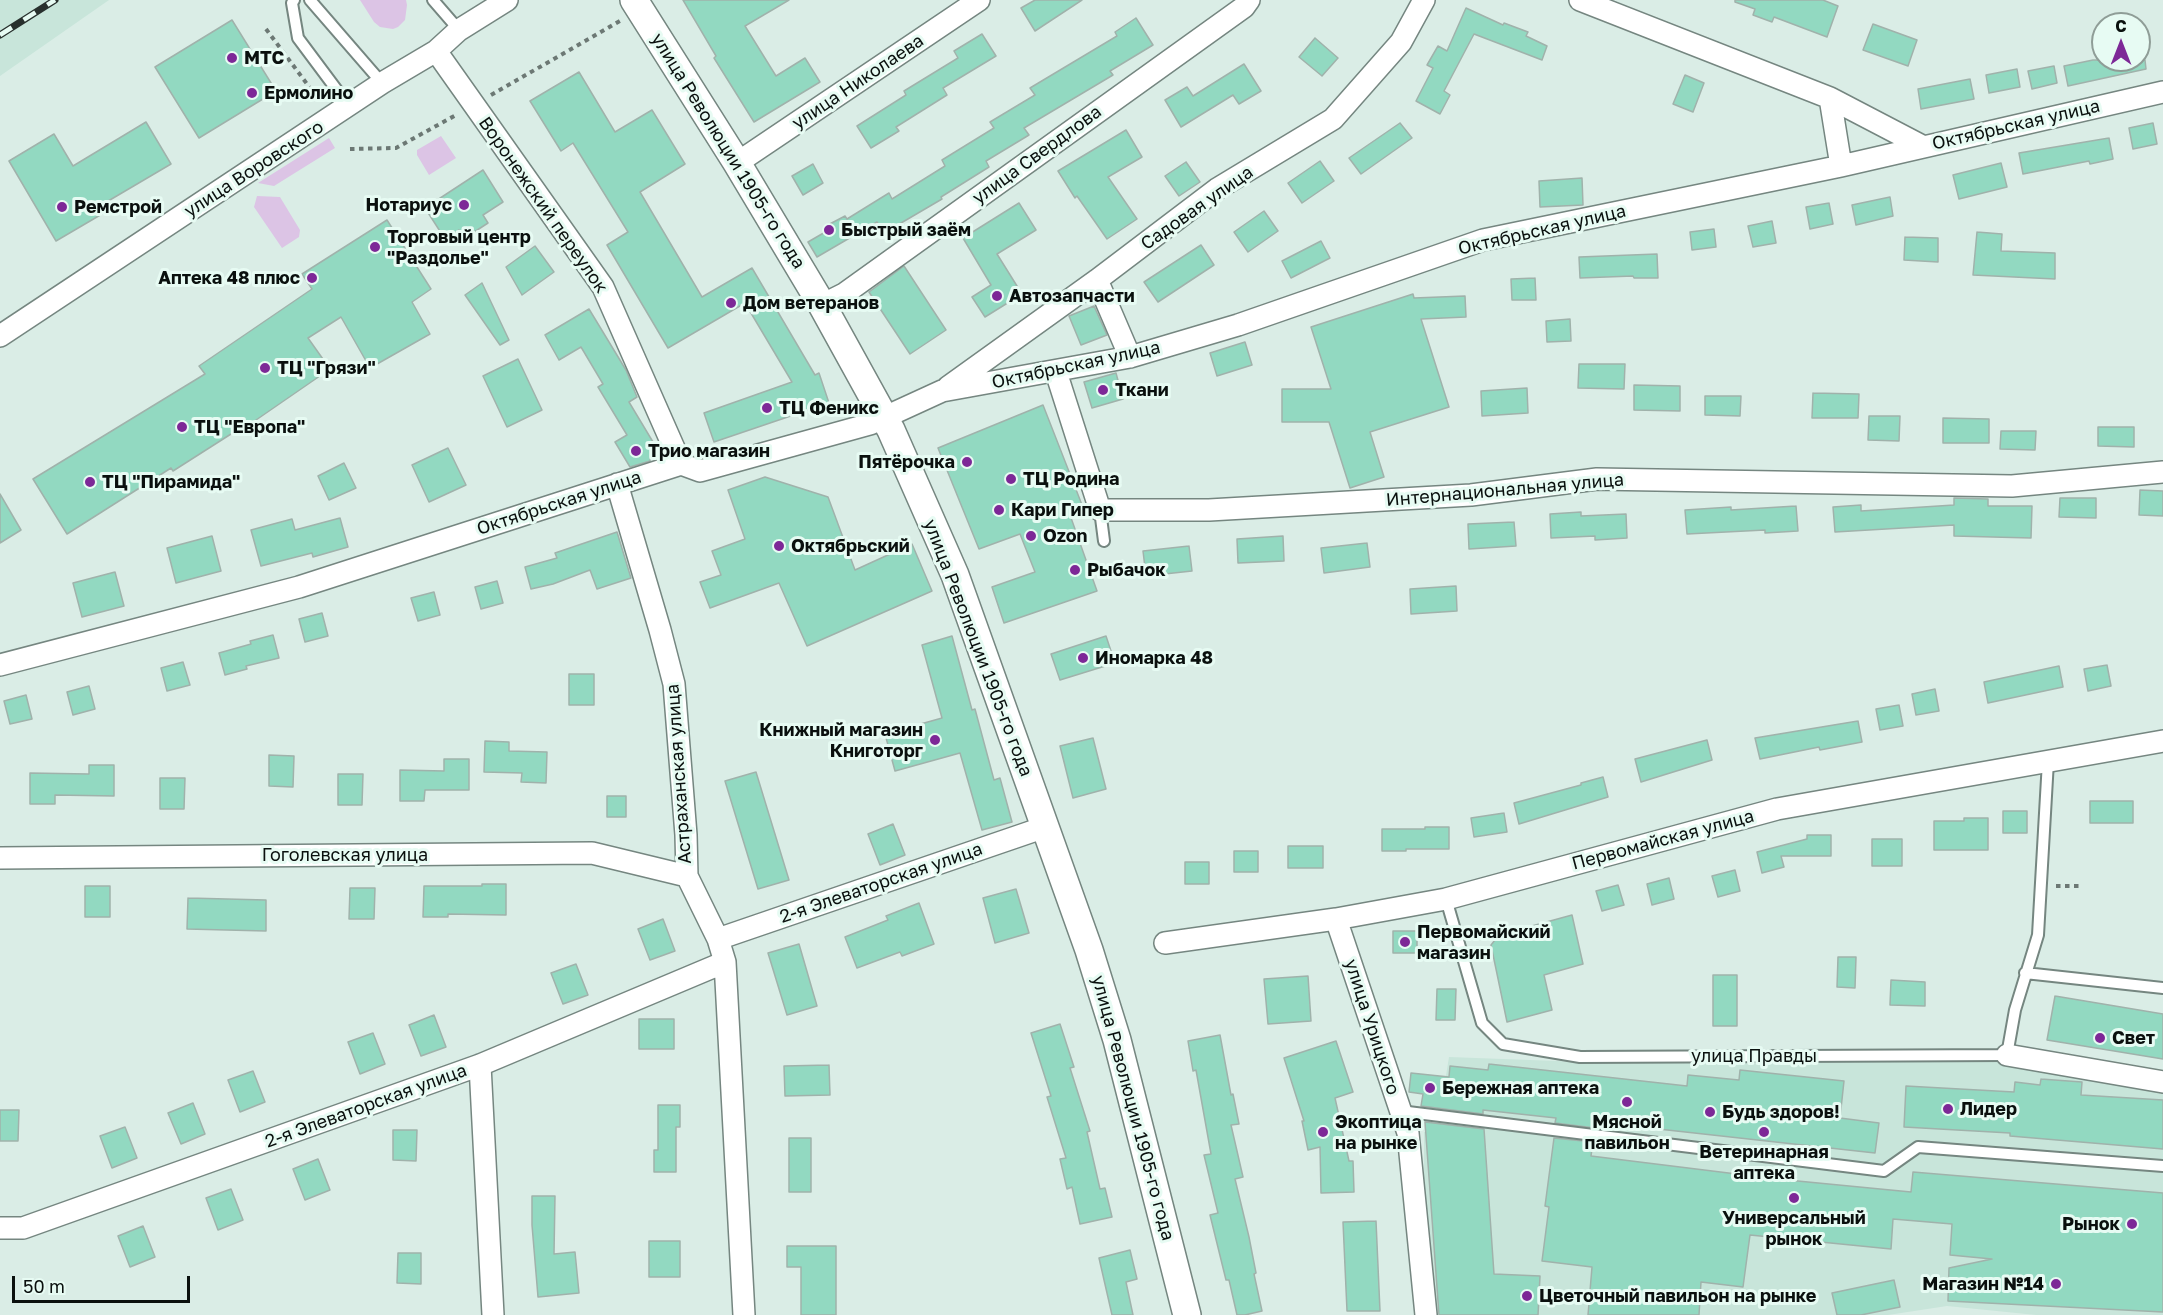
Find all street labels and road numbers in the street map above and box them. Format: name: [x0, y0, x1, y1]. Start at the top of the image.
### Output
street label: улица Революции 1905-го года: [646, 29, 810, 273]
street label: улица Николаева: [788, 30, 928, 134]
street label: Октябрьская улица: [1930, 95, 2102, 155]
street label: улица Свердлова: [968, 101, 1106, 209]
street label: Воронежский переулок: [474, 113, 612, 297]
street label: улица Воровского: [180, 116, 328, 222]
street label: Садовая улица: [1137, 161, 1257, 255]
street label: Октябрьская улица: [1456, 200, 1628, 260]
street label: Октябрьская улица: [990, 337, 1162, 393]
street label: Октябрьская улица: [474, 466, 644, 540]
street label: Интернациональная улица: [1385, 469, 1625, 511]
street label: улица Революции 1905-го года: [919, 516, 1037, 780]
street label: Астраханская улица: [662, 683, 696, 865]
street label: Первомайская улица: [1570, 805, 1756, 875]
street label: 2-я Элеваторская улица: [777, 838, 985, 928]
street label: Гоголевская улица: [262, 844, 428, 866]
street label: улица Урицкого: [1340, 956, 1404, 1098]
street label: улица Революции 1905-го года: [1087, 973, 1179, 1243]
street label: улица Правды: [1691, 1045, 1817, 1067]
street label: 2-я Элеваторская улица: [262, 1059, 470, 1153]

